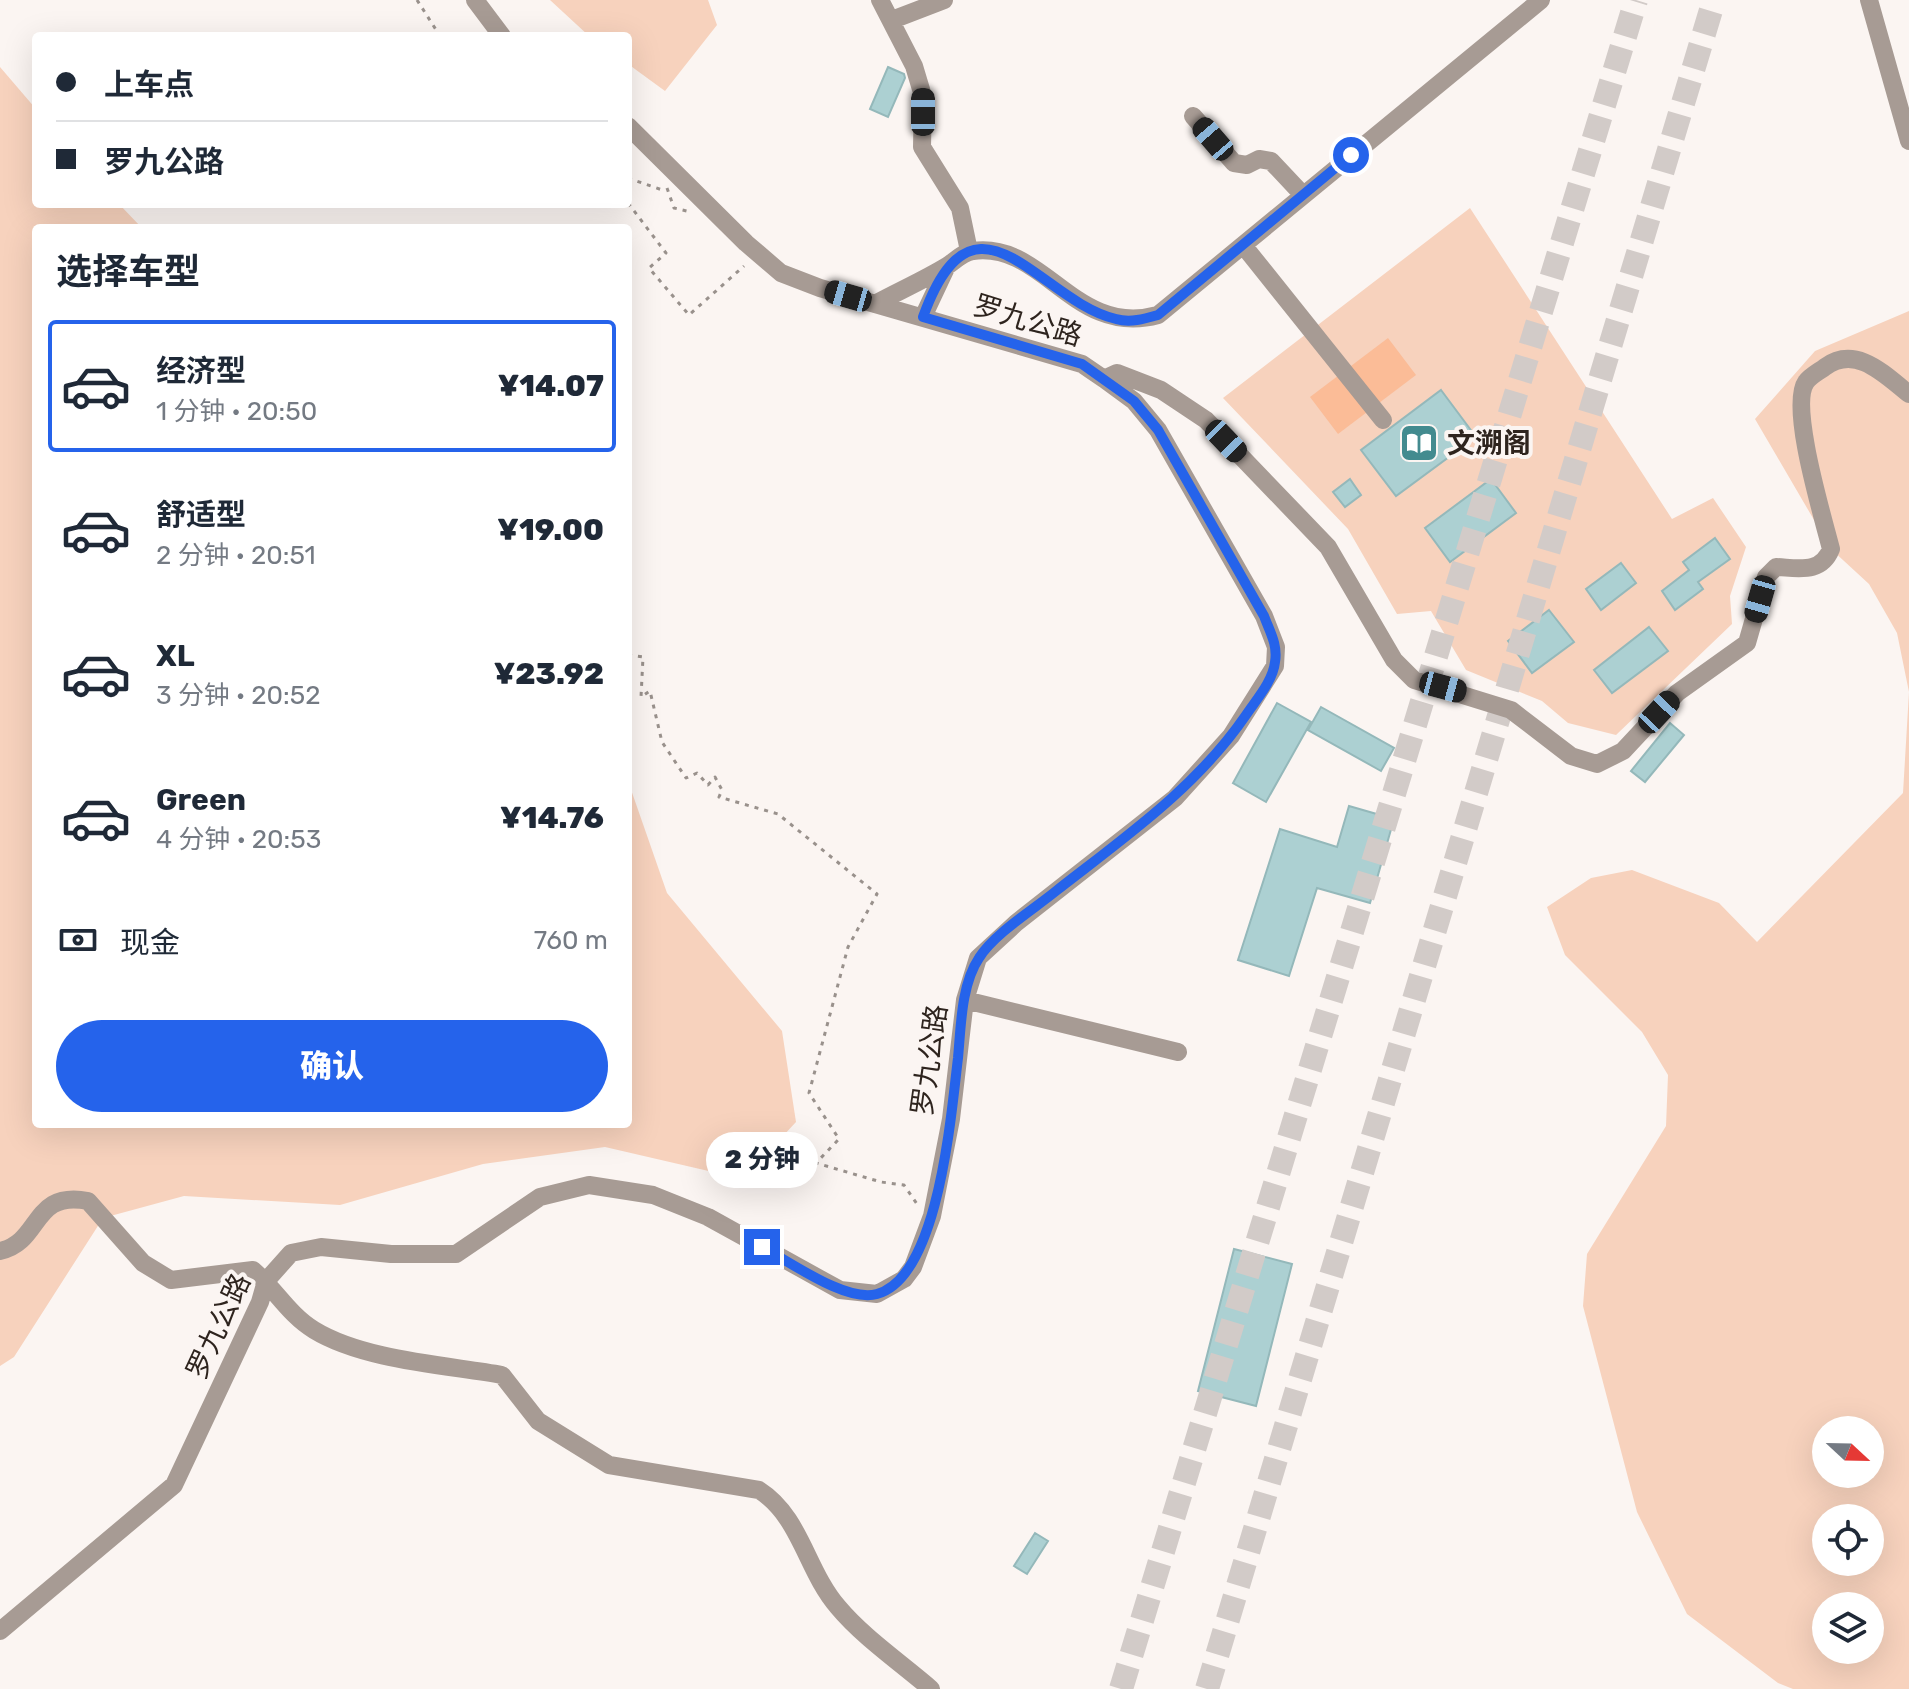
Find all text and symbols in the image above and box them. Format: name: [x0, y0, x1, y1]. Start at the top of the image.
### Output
text: 上车点: [104, 67, 194, 103]
car: [911, 88, 935, 136]
car: [1188, 113, 1238, 165]
route start: [1333, 137, 1369, 173]
text: 罗九公路: [104, 144, 224, 180]
text: 选择车型: [56, 250, 200, 293]
car: [822, 278, 874, 314]
street label: 罗九公路: [969, 288, 1086, 353]
icon: car: [60, 350, 132, 422]
text: 经济型: [156, 353, 246, 389]
text: ¥14.07: [498, 368, 604, 404]
text: 1 分钟 · 20:50: [156, 396, 317, 427]
car: [1201, 415, 1251, 467]
library icon: 文溯阁: [1398, 422, 1440, 464]
place label: 文溯阁: [1447, 427, 1531, 460]
icon: car: [60, 494, 132, 566]
text: 舒适型: [156, 497, 246, 533]
text: ¥19.00: [497, 512, 604, 548]
text: 2 分钟 · 20:51: [156, 540, 316, 571]
car: [1742, 573, 1778, 625]
icon: car: [60, 638, 132, 710]
text: XL: [156, 638, 195, 674]
text: ¥23.92: [494, 656, 604, 692]
car: [1417, 669, 1469, 705]
text: 3 分钟 · 20:52: [156, 680, 320, 711]
car: [1634, 686, 1684, 738]
icon: car: [60, 782, 132, 854]
text: Green: [156, 782, 246, 818]
text: ¥14.76: [500, 800, 604, 836]
text: 4 分钟 · 20:53: [156, 824, 321, 855]
icon: cash: [56, 918, 100, 962]
text: 现金: [120, 925, 180, 961]
text: 760 m: [534, 925, 608, 956]
street label: 罗九公路: [905, 1002, 954, 1118]
button: 确认: [56, 1020, 608, 1112]
callout: 2 分钟: [706, 1131, 818, 1187]
text: 2 分钟: [725, 1144, 799, 1175]
route end: [744, 1229, 780, 1265]
street label: 罗九公路: [180, 1268, 257, 1384]
north arrow: [1812, 1416, 1884, 1488]
map controls: [1812, 1416, 1884, 1664]
button: locate: [1812, 1504, 1884, 1576]
button: layers: [1812, 1592, 1884, 1664]

